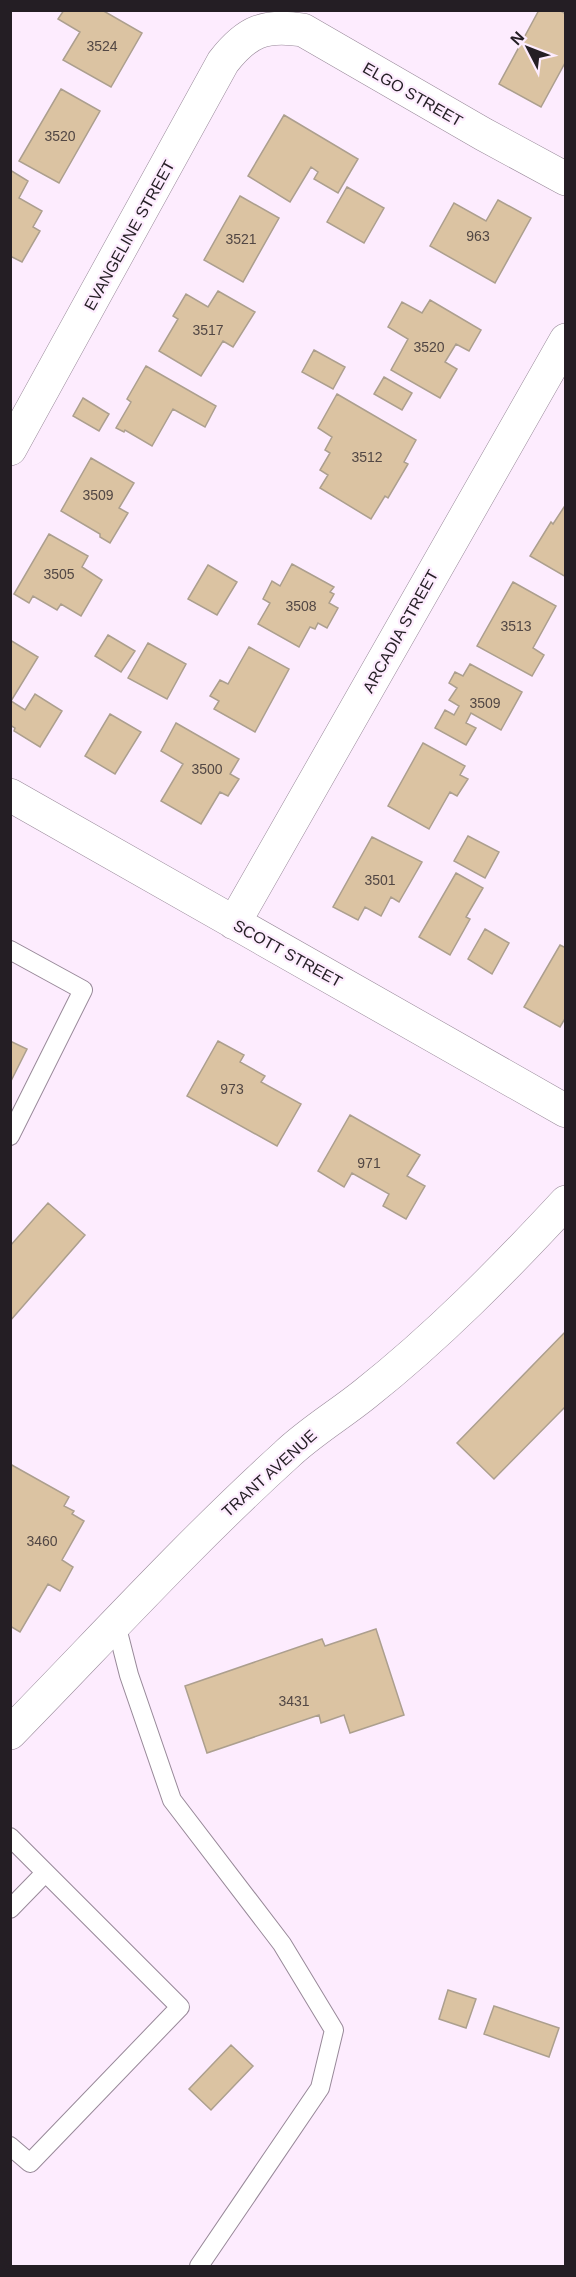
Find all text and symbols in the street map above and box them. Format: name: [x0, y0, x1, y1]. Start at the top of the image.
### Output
north arrow: [498, 18, 558, 78]
text: N: [507, 28, 527, 48]
house number: 3524: [86, 38, 118, 54]
street label: ELGO STREET: [360, 59, 466, 130]
house number: 3520: [44, 128, 76, 144]
street label: EVANGELINE STREET: [81, 157, 178, 313]
house number: 963: [466, 228, 490, 244]
house number: 3521: [225, 231, 257, 247]
house number: 3517: [192, 322, 224, 338]
house number: 3520: [413, 339, 445, 355]
house number: 3512: [351, 449, 383, 465]
house number: 3509: [82, 487, 114, 503]
house number: 3505: [43, 566, 75, 582]
street label: ARCADIA STREET: [360, 567, 441, 696]
house number: 3508: [285, 598, 317, 614]
house number: 3513: [500, 618, 532, 634]
house number: 3509: [469, 695, 501, 711]
house number: 3500: [191, 761, 223, 777]
house number: 3501: [364, 872, 396, 888]
street label: SCOTT STREET: [231, 917, 345, 990]
house number: 973: [220, 1081, 244, 1097]
house number: 971: [357, 1155, 381, 1171]
street label: TRANT AVENUE: [219, 1426, 320, 1520]
house number: 3460: [26, 1533, 58, 1549]
house number: 3431: [278, 1693, 310, 1709]

